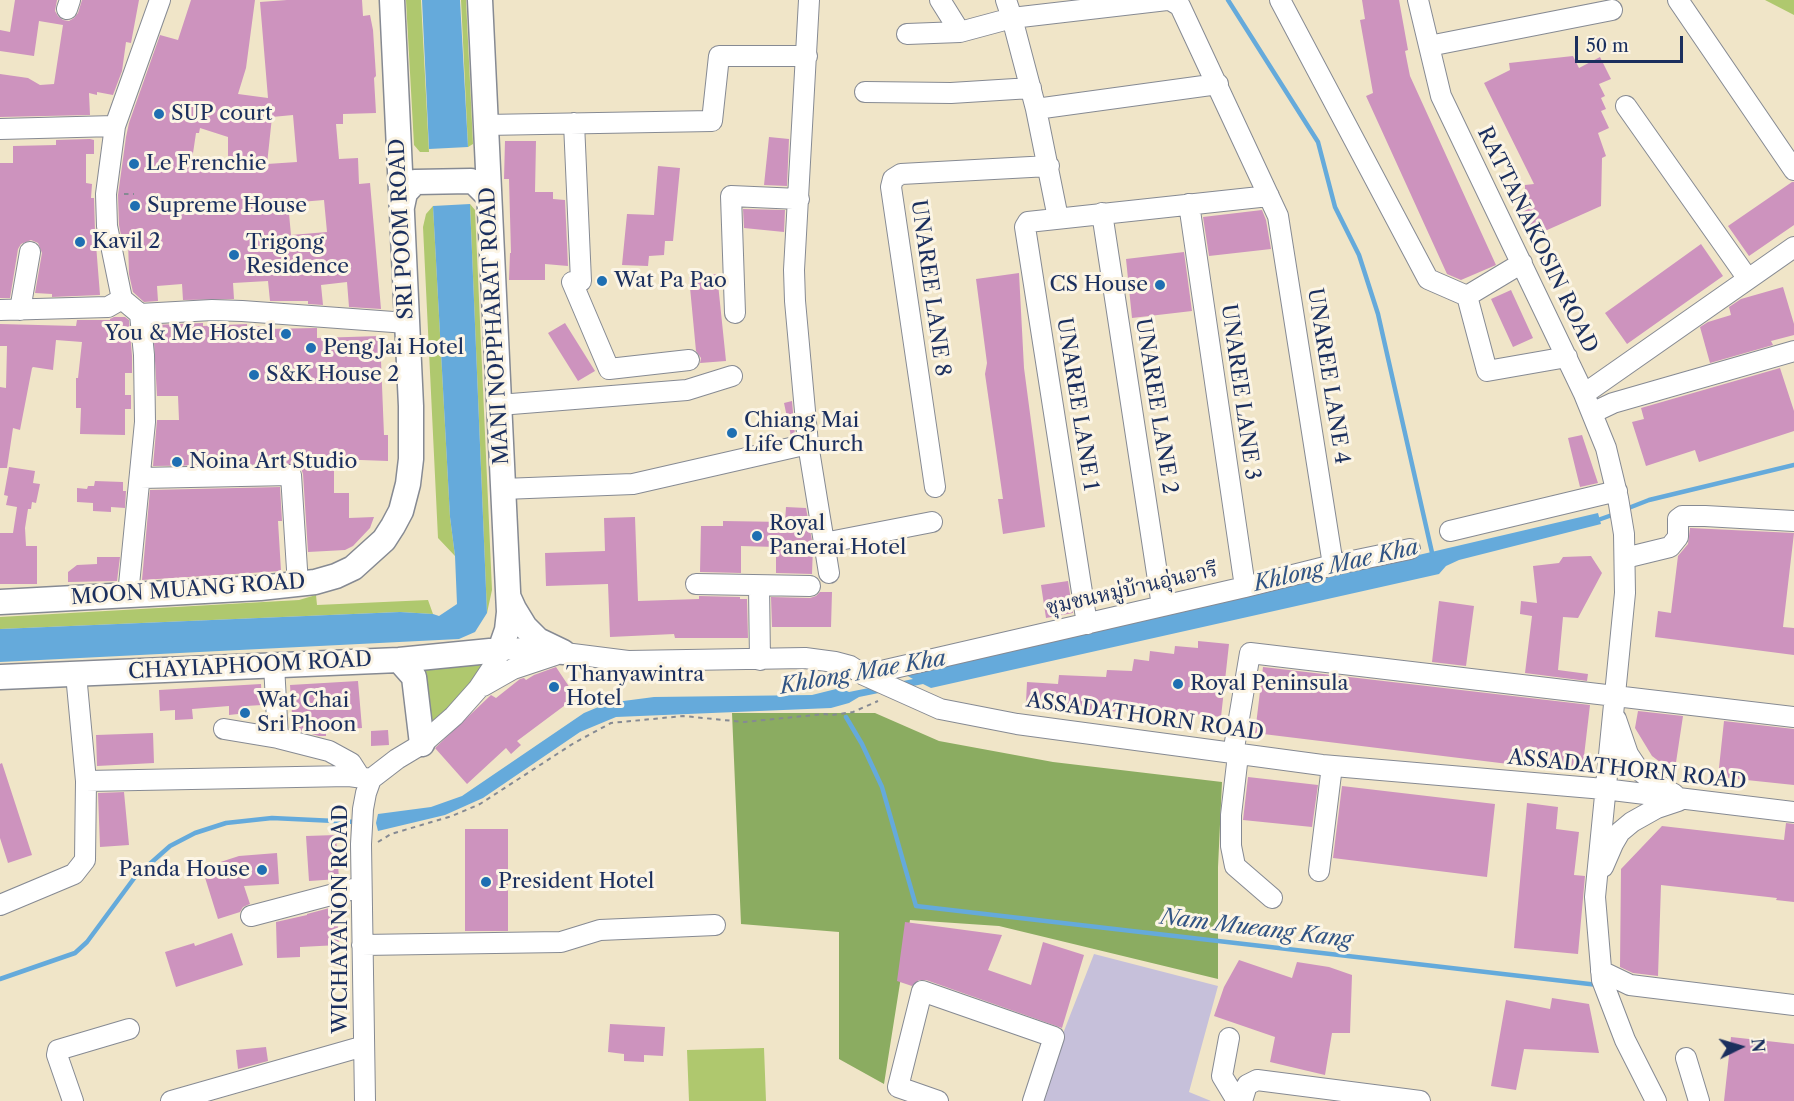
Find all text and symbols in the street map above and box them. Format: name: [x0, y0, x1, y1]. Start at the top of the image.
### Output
scale bar: [1578, 24, 1686, 62]
text: 50 m: [1586, 35, 1629, 57]
place label: SUP court: [171, 101, 272, 127]
marker: SUP court: [152, 107, 166, 121]
street label: RATTANAKOSIN ROAD: [1471, 123, 1603, 357]
street label: SRI POOM ROAD: [385, 138, 419, 320]
place label: Le Frenchie: [146, 151, 266, 177]
marker: Le Frenchie: [127, 157, 141, 171]
street label: MANI NOPPHARAT ROAD: [475, 186, 515, 466]
place label: Supreme House: [147, 193, 307, 219]
street label: UNAREE LANE 8: [905, 198, 955, 378]
marker: Supreme House: [128, 199, 142, 213]
place label: Kavil 2: [92, 229, 161, 255]
place label: Trigong Residence: [246, 230, 349, 280]
marker: Kavil 2: [73, 235, 87, 249]
marker: Trigong Residence: [227, 248, 241, 262]
place label: Wat Pa Pao: [614, 268, 727, 294]
place label: CS House: [1049, 272, 1148, 298]
marker: Wat Pa Pao: [595, 274, 609, 288]
marker: CS House: [1153, 278, 1167, 292]
street label: UNAREE LANE 4: [1302, 286, 1354, 466]
street label: UNAREE LANE 3: [1215, 303, 1265, 481]
street label: UNAREE LANE 1: [1051, 316, 1103, 492]
street label: UNAREE LANE 2: [1130, 316, 1182, 496]
place label: You & Me Hostel: [105, 321, 274, 347]
marker: You & Me Hostel: [279, 327, 293, 341]
place label: Peng Jai Hotel: [323, 335, 464, 361]
marker: Peng Jai Hotel: [304, 341, 318, 355]
place label: S&K House 2: [266, 362, 399, 388]
marker: S&K House 2: [247, 368, 261, 382]
place label: Chiang Mai Life Church: [744, 408, 864, 458]
marker: Chiang Mai Life Church: [725, 426, 739, 440]
place label: Noina Art Studio: [189, 449, 357, 475]
marker: Noina Art Studio: [170, 455, 184, 469]
place label: Royal Panerai Hotel: [769, 511, 906, 561]
marker: Royal Panerai Hotel: [750, 529, 764, 543]
water label: Khlong Mae Kha: [1251, 534, 1421, 598]
street label: ชุมชนหมู่บ้านอุ่นอารี: [1044, 557, 1220, 621]
street label: MOON MUANG ROAD: [70, 569, 306, 611]
water label: Khlong Mae Kha: [778, 645, 948, 701]
street label: CHAYIAPHOOM ROAD: [128, 647, 372, 685]
place label: Thanyawintra Hotel: [566, 662, 704, 712]
place label: Royal Peninsula: [1190, 671, 1349, 697]
marker: Royal Peninsula: [1171, 677, 1185, 691]
marker: Thanyawintra Hotel: [547, 680, 561, 694]
place label: Wat Chai Sri Phoon: [257, 688, 356, 738]
street label: ASSADATHORN ROAD: [1025, 688, 1265, 746]
marker: Wat Chai Sri Phoon: [238, 706, 252, 720]
street label: ASSADATHORN ROAD: [1506, 745, 1748, 795]
street label: WICHAYANON ROAD: [328, 804, 354, 1034]
place label: Panda House: [119, 857, 250, 883]
marker: Panda House: [255, 863, 269, 877]
place label: President Hotel: [498, 869, 654, 895]
marker: President Hotel: [479, 875, 493, 889]
water label: Nam Mueang Kang: [1159, 904, 1353, 954]
north arrow: [1710, 1017, 1770, 1077]
text: N: [1747, 1038, 1768, 1053]

